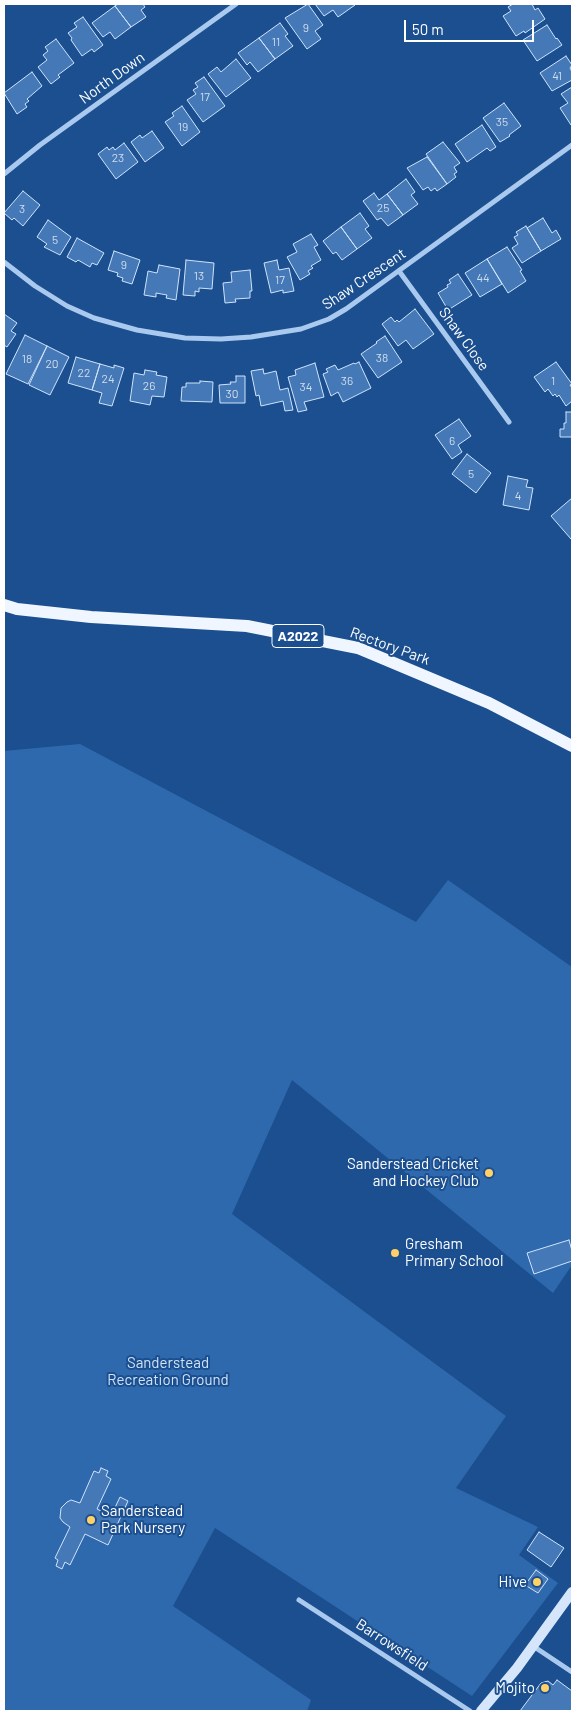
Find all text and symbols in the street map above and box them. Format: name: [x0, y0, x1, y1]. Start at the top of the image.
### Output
scale bar: [406, 10, 536, 42]
text: 50 m: [412, 20, 444, 38]
house number: 9: [303, 21, 309, 35]
house number: 11: [272, 35, 280, 49]
street label: North Down: [76, 48, 148, 108]
house number: 41: [552, 69, 562, 83]
house number: 17: [200, 90, 210, 104]
house number: 35: [496, 115, 508, 129]
house number: 19: [178, 120, 188, 134]
house number: 23: [112, 151, 124, 165]
house number: 25: [377, 201, 389, 215]
house number: 3: [19, 202, 25, 216]
house number: 5: [52, 233, 58, 247]
street label: Shaw Crescent: [319, 244, 409, 314]
house number: 9: [121, 258, 127, 272]
house number: 13: [194, 269, 204, 283]
house number: 44: [476, 271, 490, 285]
house number: 17: [275, 273, 285, 287]
street label: Shaw Close: [435, 304, 493, 374]
house number: 38: [376, 351, 388, 365]
house number: 18: [22, 352, 32, 366]
house number: 20: [45, 357, 59, 371]
house number: 22: [78, 366, 90, 380]
house number: 24: [101, 372, 115, 386]
house number: 36: [341, 374, 353, 388]
house number: 1: [551, 374, 555, 388]
house number: 26: [143, 379, 155, 393]
house number: 34: [300, 380, 312, 394]
house number: 30: [226, 387, 238, 401]
house number: 6: [449, 434, 455, 448]
house number: 5: [468, 467, 474, 481]
house number: 4: [515, 489, 521, 503]
street label: Rectory Park: [348, 623, 432, 669]
road number: A2022: [272, 624, 324, 648]
place label: Sanderstead Cricket and Hockey Club: [347, 1155, 479, 1190]
marker: Sanderstead Cricket and Hockey Club: [483, 1167, 495, 1179]
place label: Gresham Primary School: [405, 1235, 503, 1270]
marker: Gresham Primary School: [389, 1247, 401, 1259]
park label: Sanderstead Recreation Ground: [107, 1354, 229, 1389]
place label: Sanderstead Park Nursery: [101, 1502, 185, 1537]
marker: Sanderstead Park Nursery: [85, 1514, 97, 1526]
place label: Hive: [499, 1573, 527, 1591]
marker: Hive: [531, 1576, 543, 1588]
street label: Barrowsfield: [353, 1615, 431, 1675]
place label: Mojito: [495, 1679, 535, 1697]
marker: Mojito: [539, 1682, 551, 1694]

